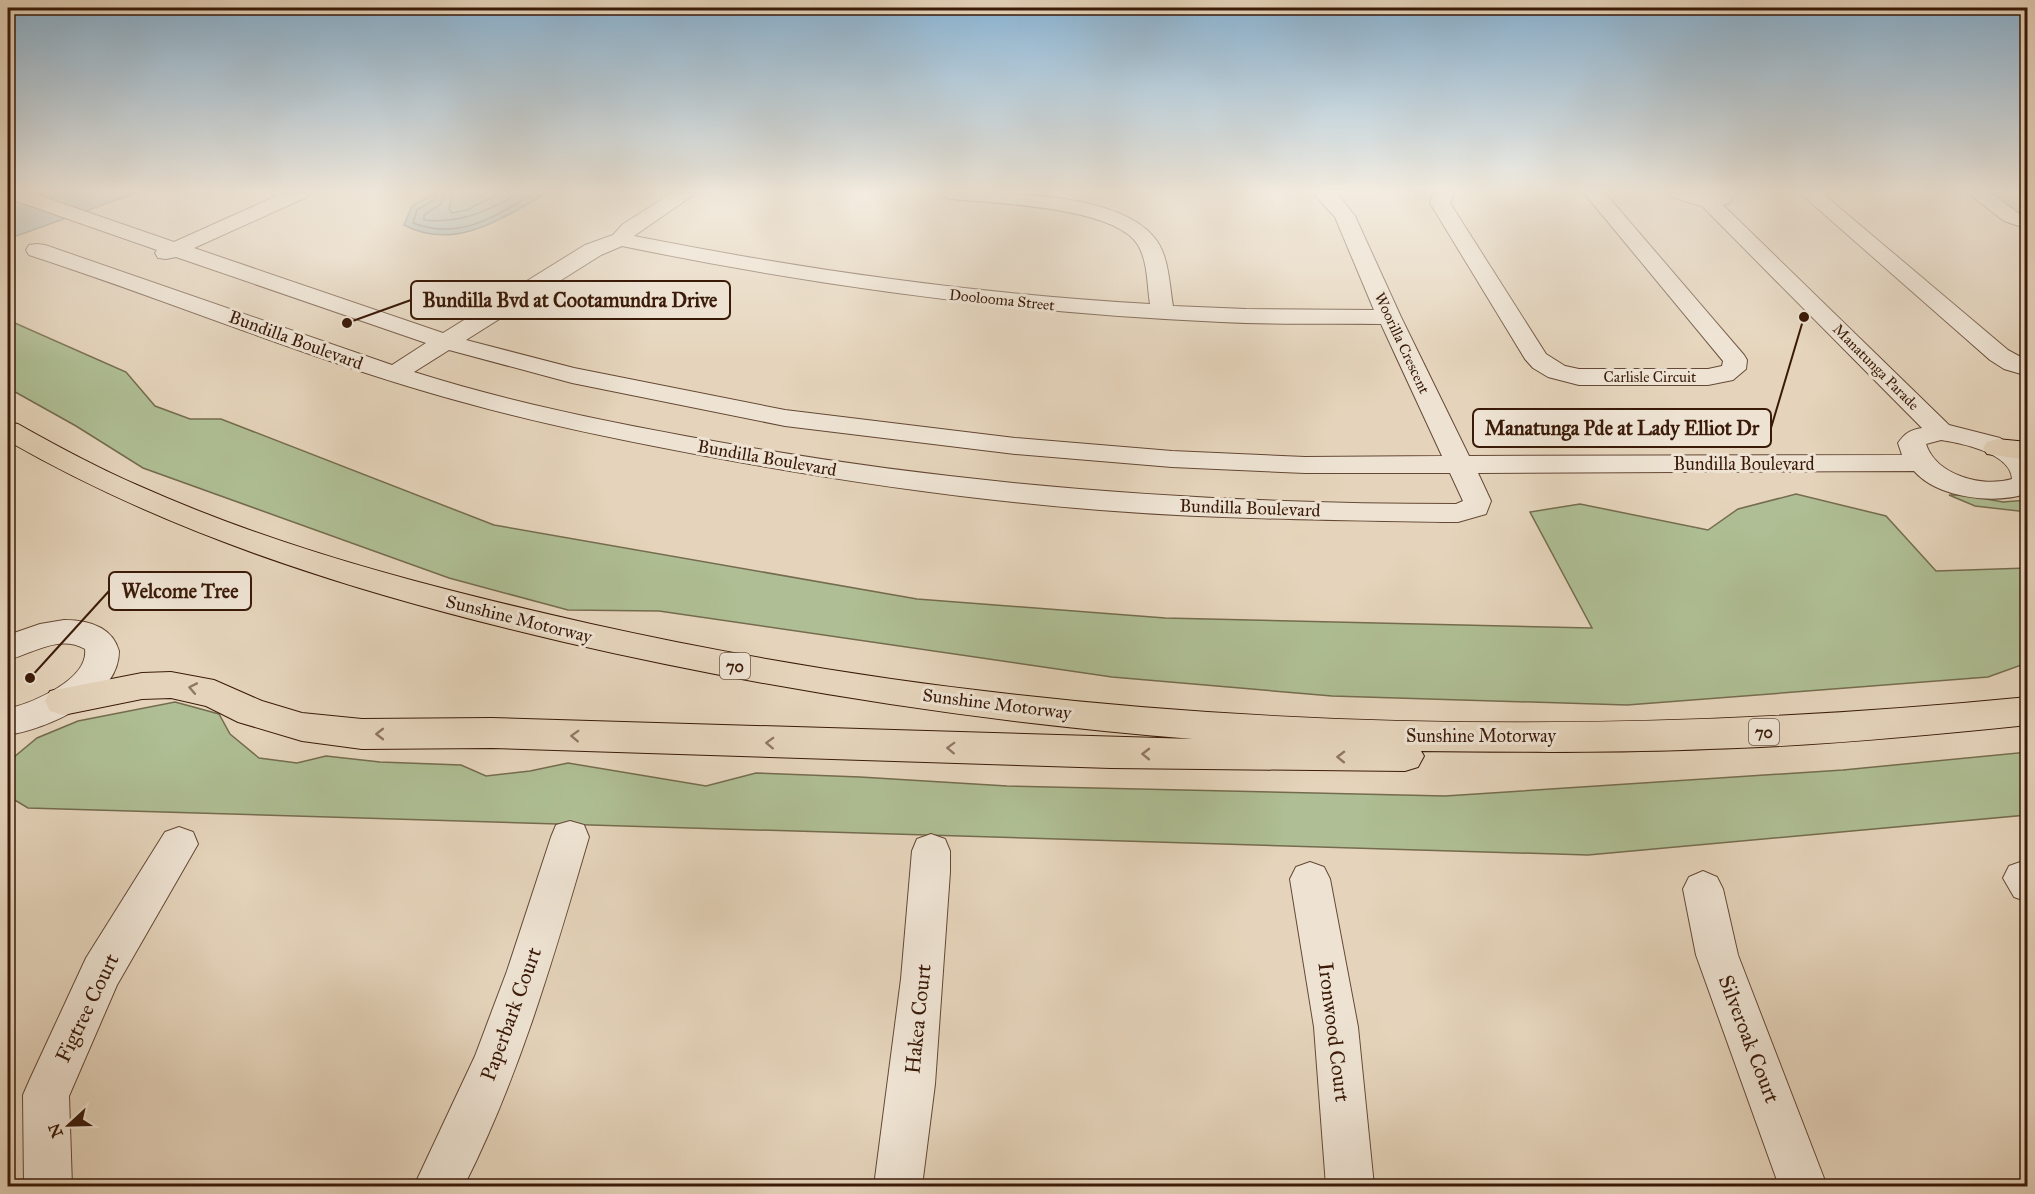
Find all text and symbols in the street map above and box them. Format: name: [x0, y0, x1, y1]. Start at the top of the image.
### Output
callout: Bundilla Bvd at Cootamundra Drive: [411, 281, 730, 319]
street label: Doolooma Street: [948, 286, 1056, 315]
text: Bundilla Bvd at Cootamundra Drive: [423, 288, 718, 312]
street label: Woorilla Crescent: [1371, 289, 1434, 397]
street label: Bundilla Boulevard: [226, 306, 366, 374]
street label: Manatunga Parade: [1829, 320, 1923, 414]
street label: Carlisle Circuit: [1604, 368, 1697, 386]
callout: Manatunga Pde at Lady Elliot Dr: [1473, 409, 1771, 447]
text: Manatunga Pde at Lady Elliot Dr: [1485, 416, 1760, 441]
street label: Bundilla Boulevard: [696, 435, 838, 481]
street label: Bundilla Boulevard: [1673, 453, 1815, 475]
street label: Bundilla Boulevard: [1179, 495, 1321, 521]
callout: Welcome Tree: [109, 572, 251, 610]
text: Welcome Tree: [121, 579, 239, 603]
street label: Sunshine Motorway: [444, 590, 595, 648]
road number: 70: [720, 653, 750, 679]
one-way arrow: [188, 683, 198, 696]
street label: Sunshine Motorway: [921, 684, 1073, 724]
road number: 70: [1749, 719, 1779, 745]
street label: Sunshine Motorway: [1406, 725, 1556, 747]
one-way arrow: [376, 728, 385, 740]
one-way arrow: [570, 730, 579, 743]
one-way arrow: [765, 737, 774, 749]
one-way arrow: [946, 742, 955, 755]
one-way arrow: [1141, 748, 1150, 760]
one-way arrow: [1336, 751, 1345, 763]
street label: Paperbark Court: [475, 943, 547, 1084]
street label: Figtree Court: [49, 949, 125, 1067]
street label: Ironwood Court: [1313, 961, 1356, 1104]
street label: Hakea Court: [899, 962, 937, 1075]
street label: Silveroak Court: [1713, 971, 1786, 1107]
north arrow: [39, 1095, 99, 1155]
text: N: [44, 1120, 67, 1140]

